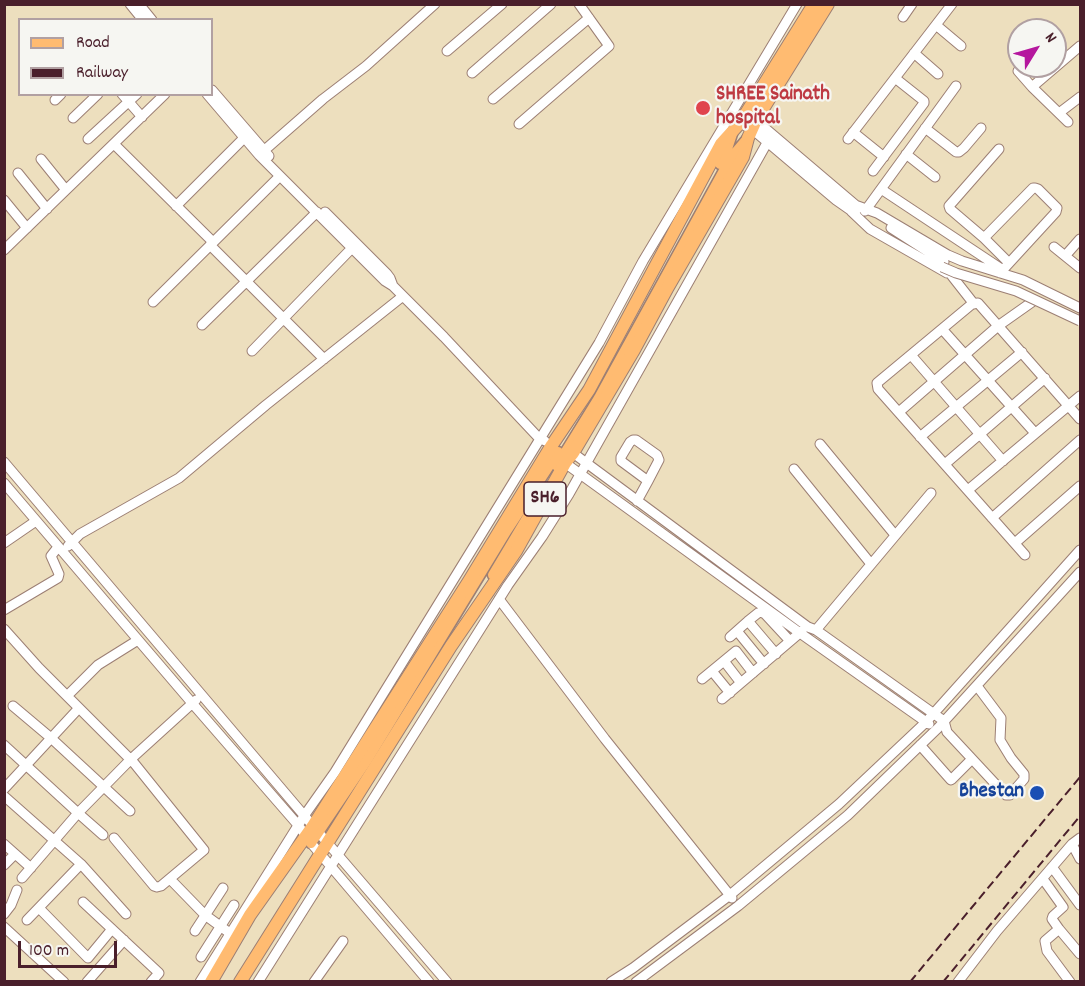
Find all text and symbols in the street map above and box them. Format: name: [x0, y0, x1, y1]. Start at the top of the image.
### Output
legend: [18, 18, 213, 96]
north arrow: [1007, 18, 1067, 78]
text: N: [1039, 28, 1062, 48]
text: Road: [76, 31, 110, 56]
text: Railway: [76, 61, 128, 86]
place label: SHREE Sainath hospital: [716, 83, 830, 133]
marker: SHREE Sainath hospital: [694, 99, 712, 117]
road number: SH6: [524, 482, 566, 516]
place label: Bhestan: [959, 780, 1024, 806]
marker: Bhestan: [1028, 784, 1046, 802]
scale bar: [21, 929, 120, 967]
text: 100 m: [29, 939, 69, 964]

